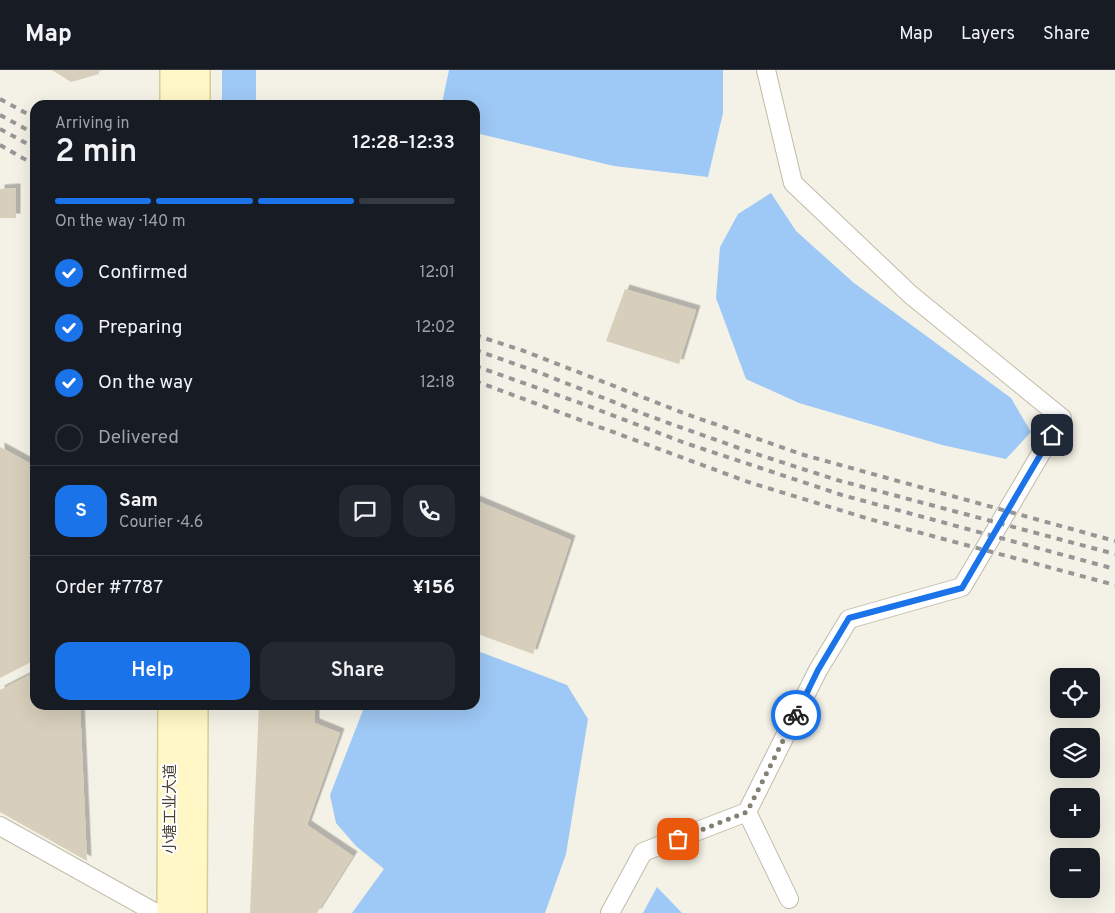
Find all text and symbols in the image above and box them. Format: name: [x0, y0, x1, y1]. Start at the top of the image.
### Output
text: Map: [25, 20, 72, 50]
text: Map: [899, 23, 933, 46]
text: Layers: [961, 23, 1015, 46]
text: Share: [1043, 23, 1090, 46]
text: Arriving in: [55, 114, 130, 134]
text: 12:28–12:33: [352, 131, 455, 155]
text: 2 min: [55, 133, 137, 173]
text: On the way · 140 m: [55, 212, 186, 232]
icon: check: [55, 259, 83, 287]
text: Confirmed: [98, 261, 188, 285]
text: 12:01: [419, 263, 455, 283]
icon: check: [55, 314, 83, 342]
text: Preparing: [98, 316, 182, 340]
text: 12:02: [416, 318, 455, 338]
icon: check: [55, 369, 83, 397]
text: On the way: [98, 371, 193, 395]
text: 12:18: [420, 373, 455, 393]
pin: [1031, 414, 1073, 456]
icon: home: [1038, 421, 1066, 449]
text: Delivered: [98, 426, 179, 450]
button: chat: [339, 485, 391, 537]
button: phone: [403, 485, 455, 537]
text: Sam: [119, 489, 158, 513]
text: S: [75, 499, 87, 523]
text: Courier · 4.6: [119, 513, 203, 533]
text: Order #7787: [55, 576, 163, 600]
text: ¥156: [413, 576, 455, 600]
button: Help: [55, 642, 250, 700]
button: Share: [260, 642, 455, 700]
map controls: [1050, 668, 1100, 898]
button: locate: [1050, 668, 1100, 718]
courier: [771, 690, 821, 740]
icon: bike: [782, 701, 810, 729]
button: layers: [1050, 728, 1100, 778]
street label: 小塘工业大道: [161, 764, 181, 854]
button: +: [1050, 788, 1100, 838]
pin: [657, 818, 699, 860]
icon: bag: [664, 825, 692, 853]
button: −: [1050, 848, 1100, 898]

